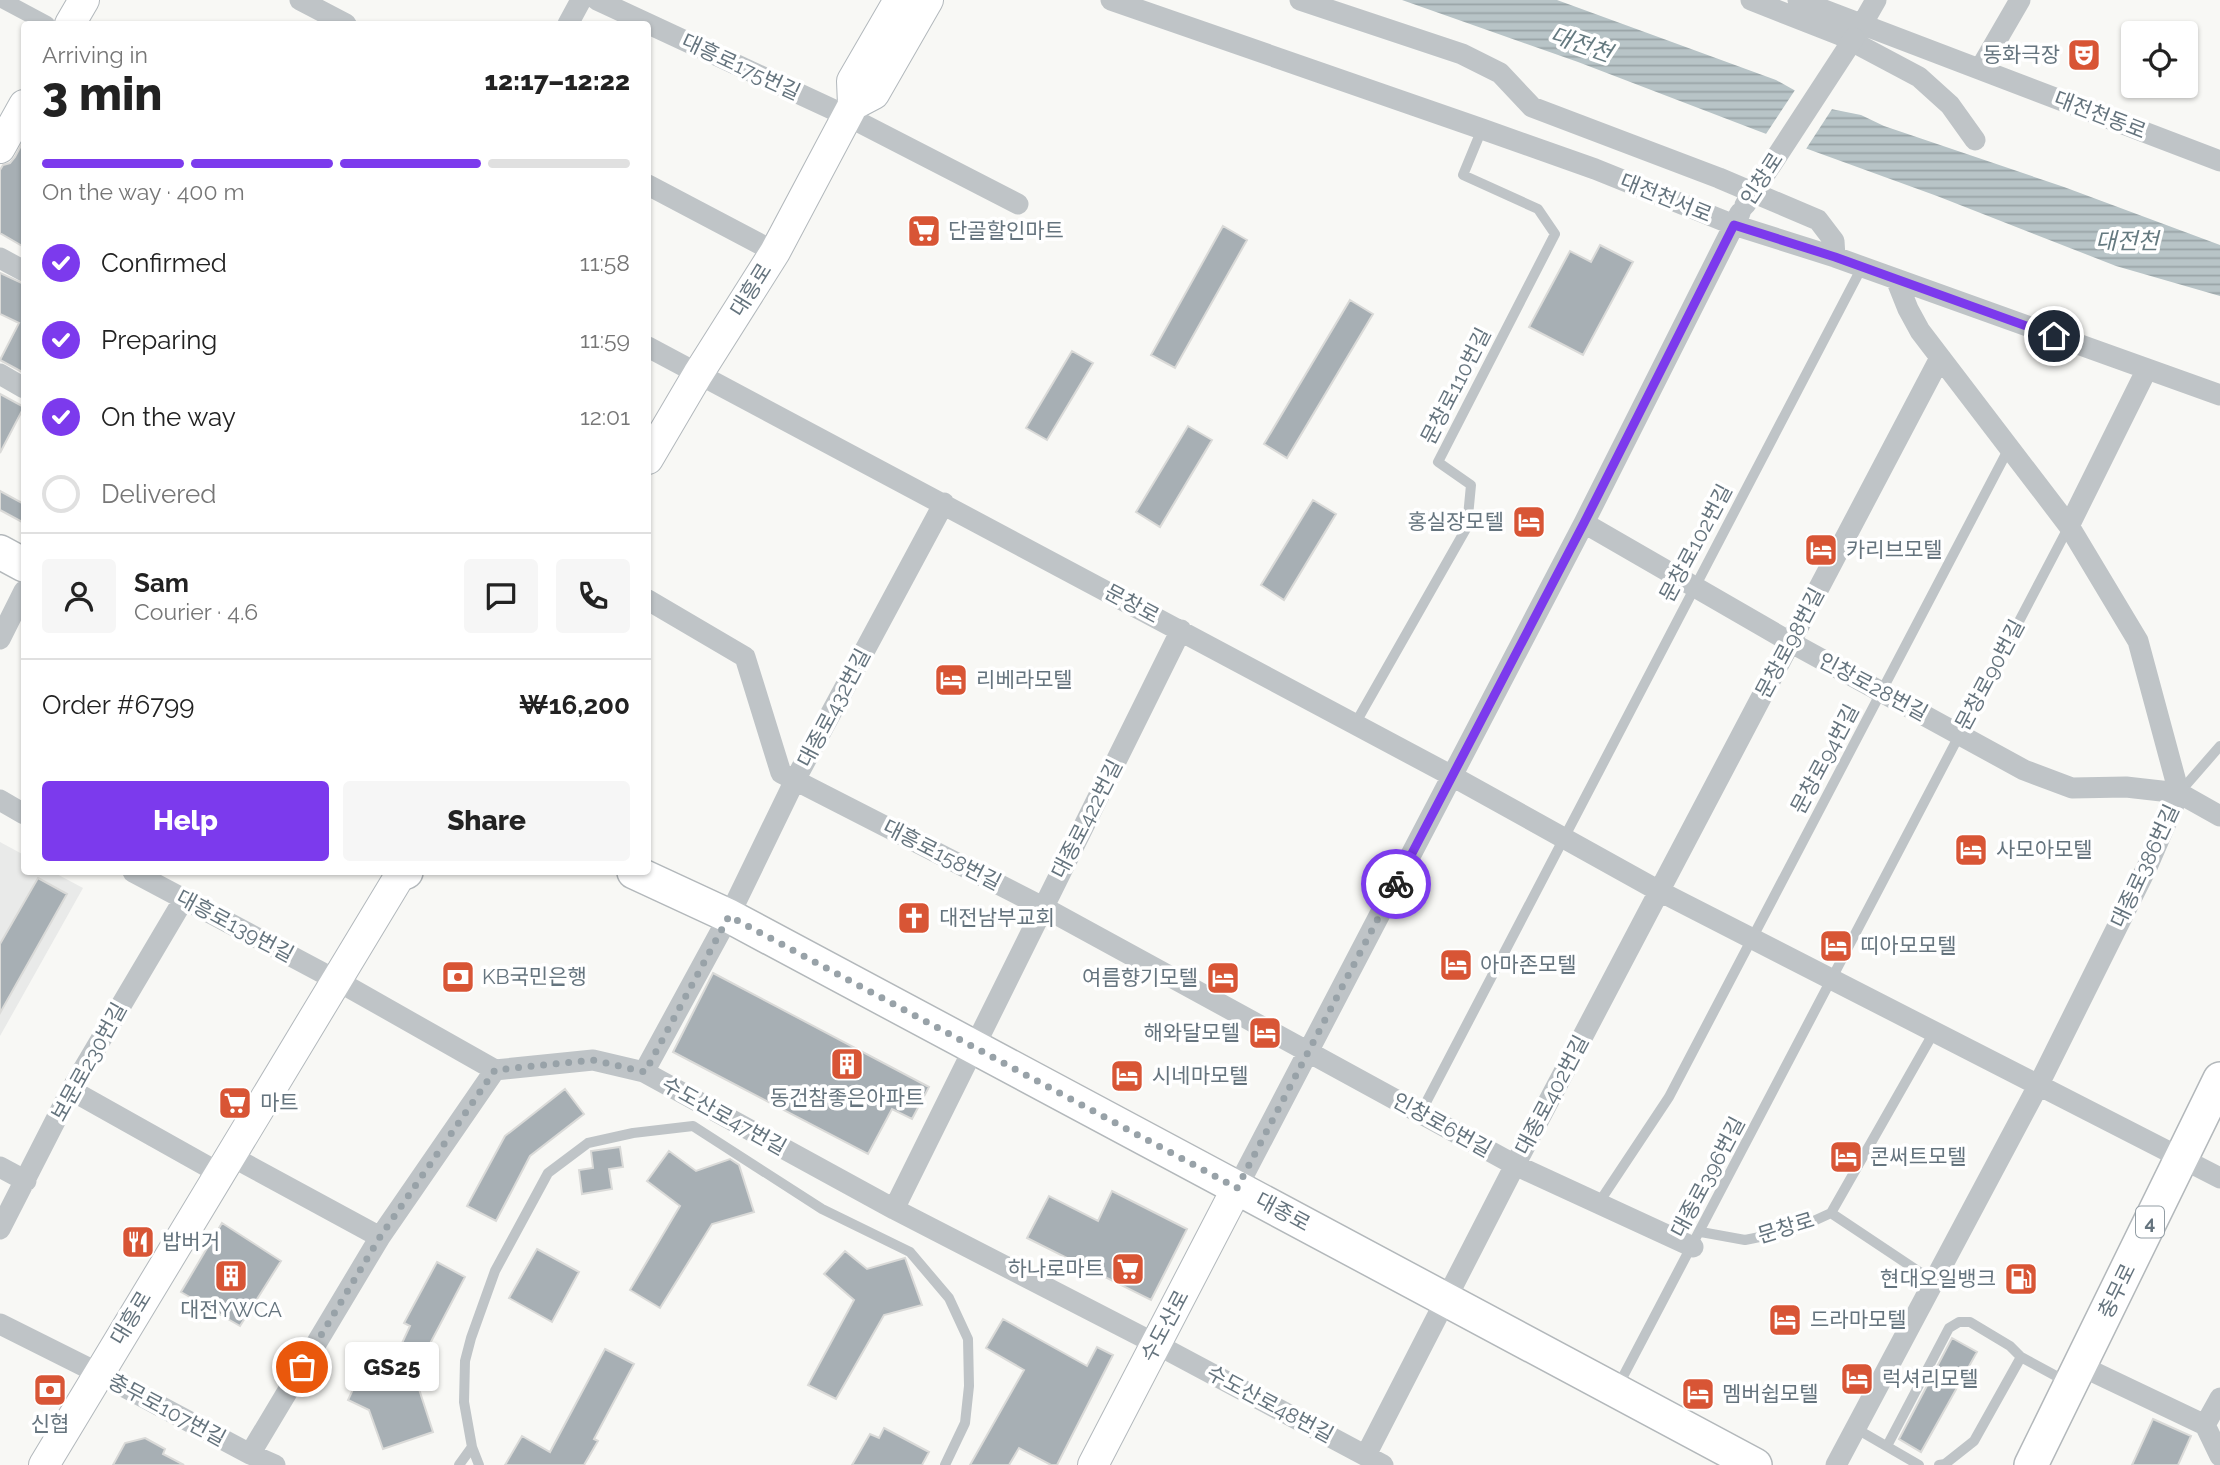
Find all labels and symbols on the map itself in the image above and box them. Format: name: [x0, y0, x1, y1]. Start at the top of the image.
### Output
water label: 대전천: [1547, 20, 1618, 68]
street label: 대흥로175번길: [678, 28, 804, 105]
theatre icon: 동화극장: [2065, 36, 2103, 74]
place label: 동화극장: [1983, 42, 2060, 67]
street label: 대전천동로: [2051, 86, 2150, 144]
street label: 인창로: [1735, 148, 1788, 210]
street label: 대전천서로: [1617, 168, 1716, 227]
supermarket icon: 단골할인마트: [905, 212, 943, 250]
place label: 단골할인마트: [948, 218, 1064, 243]
water label: 대전천: [2095, 227, 2162, 254]
street label: 대흥로: [725, 259, 777, 321]
pin: [2024, 306, 2084, 366]
street label: 문창로110번길: [1415, 323, 1496, 448]
street label: 문창로102번길: [1654, 480, 1737, 606]
hotel icon: 홍실장모텔: [1510, 503, 1548, 541]
place label: 홍실장모텔: [1407, 509, 1504, 534]
hotel icon: 카리브모텔: [1802, 531, 1840, 569]
place label: 카리브모텔: [1846, 537, 1943, 562]
street label: 문창로: [1101, 579, 1164, 628]
street label: 문창로98번길: [1750, 583, 1829, 702]
street label: 문창로90번길: [1950, 615, 2029, 734]
street label: 대종로432번길: [792, 644, 875, 771]
street label: 인창로28번길: [1814, 647, 1932, 726]
hotel icon: 리베라모텔: [932, 661, 970, 699]
place label: 리베라모텔: [976, 667, 1073, 692]
street label: 문창로94번길: [1785, 700, 1864, 818]
street label: 대종로422번길: [1046, 755, 1127, 882]
street label: 대종로386번길: [2105, 800, 2184, 931]
street label: 대흥로158번길: [879, 814, 1006, 895]
hotel icon: 사모아모텔: [1952, 831, 1990, 869]
place label: 사모아모텔: [1996, 837, 2093, 862]
courier: [1361, 849, 1431, 919]
street label: 대흥로139번길: [172, 884, 298, 967]
church icon: 대전남부교회: [895, 899, 933, 937]
place label: 대전남부교회: [939, 905, 1055, 930]
hotel icon: 띠아모모텔: [1817, 927, 1855, 965]
place label: 띠아모모텔: [1860, 933, 1957, 958]
hotel icon: 아마존모텔: [1437, 946, 1475, 984]
place label: 아마존모텔: [1480, 952, 1577, 977]
bank icon: KB국민은행: [439, 958, 477, 996]
hotel icon: 여름향기모텔: [1204, 959, 1242, 997]
place label: KB국민은행: [482, 964, 587, 989]
place label: 여름향기모텔: [1082, 965, 1198, 990]
street label: 보문로230번길: [46, 998, 131, 1125]
hotel icon: 해와달모텔: [1246, 1014, 1284, 1052]
place label: 해와달모텔: [1143, 1020, 1240, 1045]
street label: 대종로402번길: [1510, 1031, 1594, 1159]
building icon: 동건참좋은아파트: [828, 1045, 866, 1083]
hotel icon: 시네마모텔: [1108, 1057, 1146, 1095]
place label: 시네마모텔: [1152, 1063, 1249, 1088]
street label: 수도산로47번길: [658, 1071, 791, 1160]
supermarket icon: 마트: [216, 1084, 254, 1122]
place label: 동건참좋은아파트: [770, 1085, 924, 1110]
street label: 인창로6번길: [1388, 1087, 1496, 1162]
place label: 마트: [260, 1090, 299, 1115]
street label: 대종로396번길: [1665, 1112, 1750, 1241]
hotel icon: 콘써트모텔: [1827, 1138, 1865, 1176]
place label: 콘써트모텔: [1870, 1144, 1967, 1169]
street label: 대종로: [1252, 1187, 1315, 1236]
road number: 4: [2136, 1206, 2164, 1238]
street label: 문창로: [1754, 1207, 1817, 1248]
restaurant icon: 밥버거: [119, 1223, 157, 1261]
place label: 밥버거: [162, 1229, 220, 1254]
supermarket icon: 하나로마트: [1109, 1250, 1147, 1288]
place label: 하나로마트: [1007, 1256, 1104, 1281]
building icon: 대전YWCA: [212, 1257, 250, 1295]
street label: 충무로: [2093, 1259, 2140, 1322]
fuel station icon: 현대오일뱅크: [2002, 1260, 2040, 1298]
place label: 현대오일뱅크: [1880, 1266, 1996, 1291]
street label: 대흥로: [105, 1286, 156, 1349]
street label: 수도산로: [1135, 1286, 1194, 1366]
place label: 대전YWCA: [180, 1297, 282, 1322]
hotel icon: 드라마모텔: [1766, 1301, 1804, 1339]
place label: 드라마모텔: [1810, 1307, 1907, 1332]
pin: [272, 1337, 332, 1397]
callout: GS25: [344, 1342, 438, 1392]
street label: 수도산로48번길: [1203, 1360, 1338, 1447]
hotel icon: 럭셔리모텔: [1838, 1360, 1876, 1398]
place label: 럭셔리모텔: [1882, 1366, 1979, 1391]
street label: 충무로107번길: [104, 1368, 230, 1451]
bank icon: 신협: [31, 1371, 69, 1409]
hotel icon: 멤버쉽모텔: [1679, 1375, 1717, 1413]
place label: 멤버쉽모텔: [1722, 1381, 1819, 1406]
place label: 신협: [31, 1411, 69, 1436]

